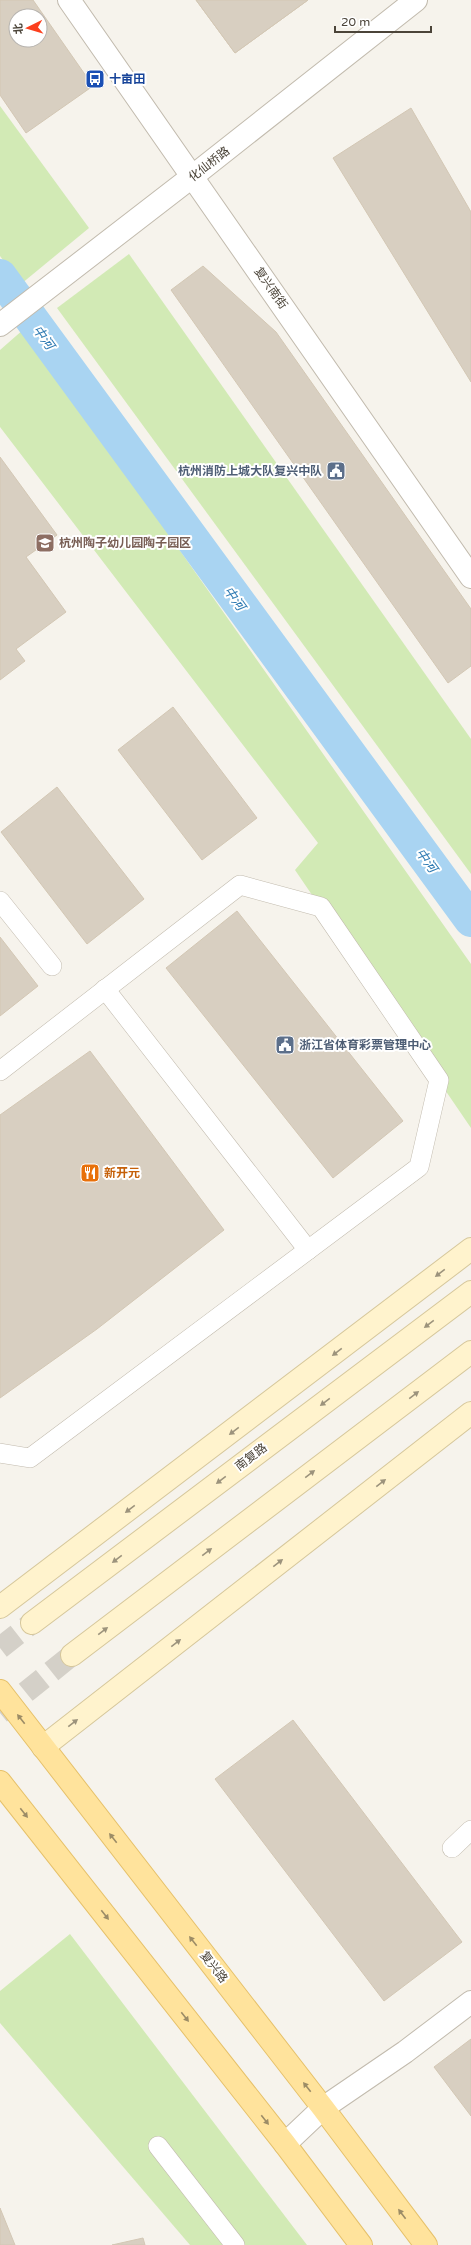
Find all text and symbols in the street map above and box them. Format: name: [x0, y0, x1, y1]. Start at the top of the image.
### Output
north arrow: [8, 8, 48, 48]
scale bar: [335, 8, 431, 34]
text: 20 m: [341, 15, 370, 29]
text: 北: [12, 23, 25, 35]
bus stop icon: 十亩田: [84, 68, 106, 90]
place label: 十亩田: [109, 72, 145, 86]
street label: 化仙桥路: [186, 144, 232, 184]
street label: 复兴南街: [251, 264, 291, 312]
water label: 中河: [29, 322, 59, 355]
public building icon: 杭州消防上城大队复兴中队: [325, 460, 347, 482]
place label: 杭州消防上城大队复兴中队: [178, 464, 322, 478]
school or university icon: 杭州陶子幼儿园陶子园区: [34, 532, 56, 554]
place label: 杭州陶子幼儿园陶子园区: [59, 536, 191, 550]
water label: 中河: [220, 583, 250, 616]
water label: 中河: [412, 845, 442, 878]
public building icon: 浙江省体育彩票管理中心: [274, 1034, 296, 1056]
place label: 浙江省体育彩票管理中心: [299, 1038, 431, 1052]
restaurant icon: 新开元: [79, 1162, 101, 1184]
place label: 新开元: [104, 1166, 140, 1180]
one-way arrow: [435, 1269, 445, 1277]
one-way arrow: [423, 1319, 434, 1328]
one-way arrow: [331, 1348, 342, 1356]
one-way arrow: [408, 1391, 419, 1400]
one-way arrow: [320, 1398, 330, 1406]
one-way arrow: [228, 1427, 239, 1435]
street label: 南复路: [232, 1441, 270, 1473]
one-way arrow: [305, 1470, 316, 1478]
one-way arrow: [216, 1476, 227, 1484]
one-way arrow: [375, 1479, 386, 1487]
one-way arrow: [124, 1505, 135, 1513]
one-way arrow: [201, 1548, 212, 1557]
one-way arrow: [112, 1554, 123, 1563]
one-way arrow: [273, 1558, 284, 1567]
one-way arrow: [98, 1627, 109, 1635]
one-way arrow: [170, 1638, 181, 1647]
one-way arrow: [18, 1714, 26, 1724]
one-way arrow: [68, 1718, 79, 1727]
one-way arrow: [20, 1807, 29, 1818]
one-way arrow: [109, 1832, 118, 1843]
one-way arrow: [100, 1910, 109, 1921]
one-way arrow: [189, 1935, 197, 1946]
street label: 复兴路: [197, 1949, 231, 1985]
one-way arrow: [181, 2012, 189, 2023]
one-way arrow: [303, 2082, 312, 2093]
one-way arrow: [261, 2114, 270, 2125]
one-way arrow: [398, 2208, 406, 2219]

